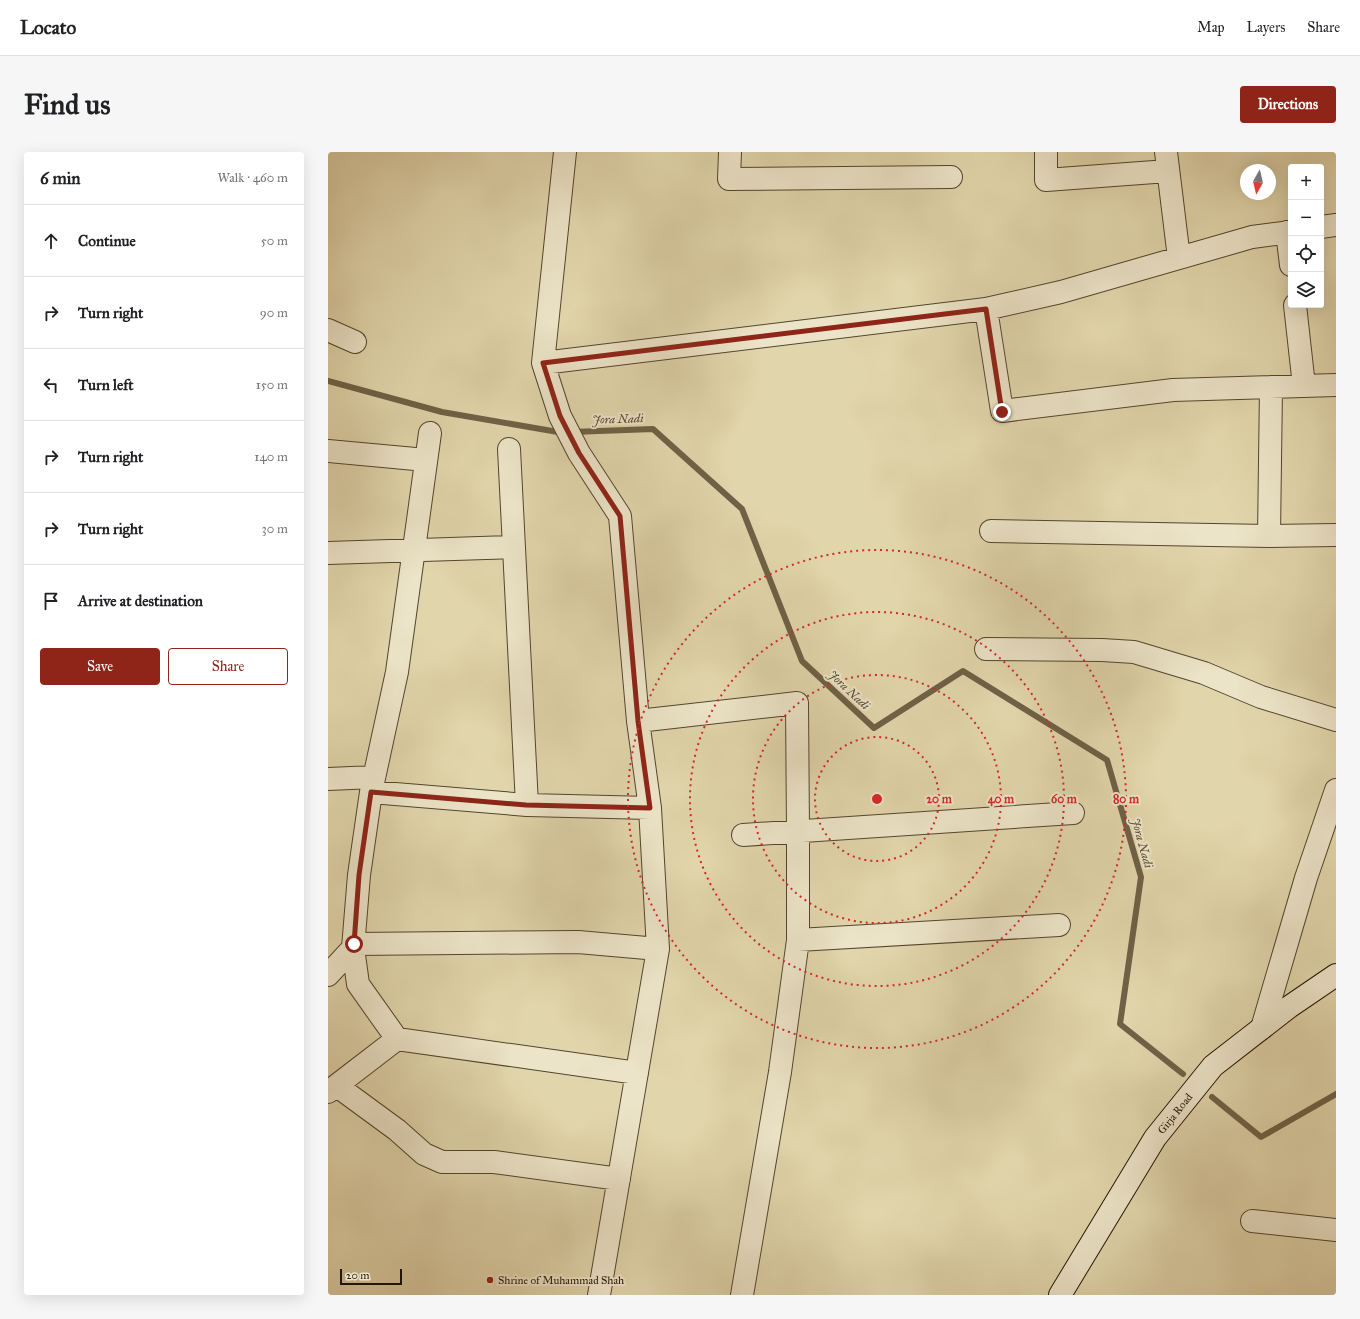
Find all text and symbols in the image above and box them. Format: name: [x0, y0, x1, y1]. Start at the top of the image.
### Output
text: Locato: [20, 16, 76, 39]
text: Map: [1197, 19, 1225, 36]
text: Layers: [1247, 19, 1285, 36]
text: Share: [1307, 19, 1340, 36]
button: Directions: [1240, 86, 1336, 123]
text: Find us: [24, 87, 110, 122]
north arrow: [1240, 164, 1276, 200]
map controls: [1288, 164, 1324, 308]
button: +: [1288, 164, 1324, 200]
text: 6 min: [40, 168, 81, 189]
text: Walk · 460 m: [218, 170, 288, 186]
button: −: [1288, 200, 1324, 236]
icon: ahead: [40, 230, 62, 252]
text: Continue: [78, 232, 136, 250]
text: 50 m: [261, 233, 288, 249]
button: locate: [1288, 236, 1324, 272]
button: layers: [1288, 272, 1324, 308]
icon: right: [40, 302, 62, 324]
text: Turn right: [78, 304, 143, 322]
text: 90 m: [260, 305, 288, 321]
icon: left: [40, 374, 62, 396]
text: Turn left: [78, 376, 134, 394]
text: 150 m: [256, 377, 288, 393]
route end: [993, 403, 1011, 421]
water label: Jora Nadi: [591, 411, 644, 427]
icon: right: [40, 446, 62, 468]
text: Turn right: [78, 448, 143, 466]
text: 140 m: [254, 449, 288, 465]
icon: right: [40, 518, 62, 540]
text: Turn right: [78, 520, 143, 538]
text: 30 m: [262, 521, 288, 537]
icon: arrive: [40, 590, 62, 612]
text: Arrive at destination: [78, 592, 203, 610]
button: Save: [40, 648, 160, 685]
button: Share: [168, 648, 288, 685]
water label: Jora Nadi: [825, 667, 873, 713]
centre of rings: [870, 792, 884, 806]
text: 20 m: [926, 792, 953, 806]
text: 40 m: [988, 792, 1015, 807]
text: 60 m: [1051, 792, 1078, 806]
text: 80 m: [1113, 792, 1140, 806]
water label: Jora Nadi: [1128, 815, 1156, 870]
route start: [345, 935, 363, 953]
street label: Girja Road: [1155, 1090, 1195, 1136]
scale bar: [340, 1267, 402, 1286]
text: 20 m: [346, 1269, 369, 1282]
place label: Shrine of Muhammad Shah: [498, 1274, 624, 1287]
marker: Shrine of Muhammad Shah: [485, 1275, 495, 1285]

